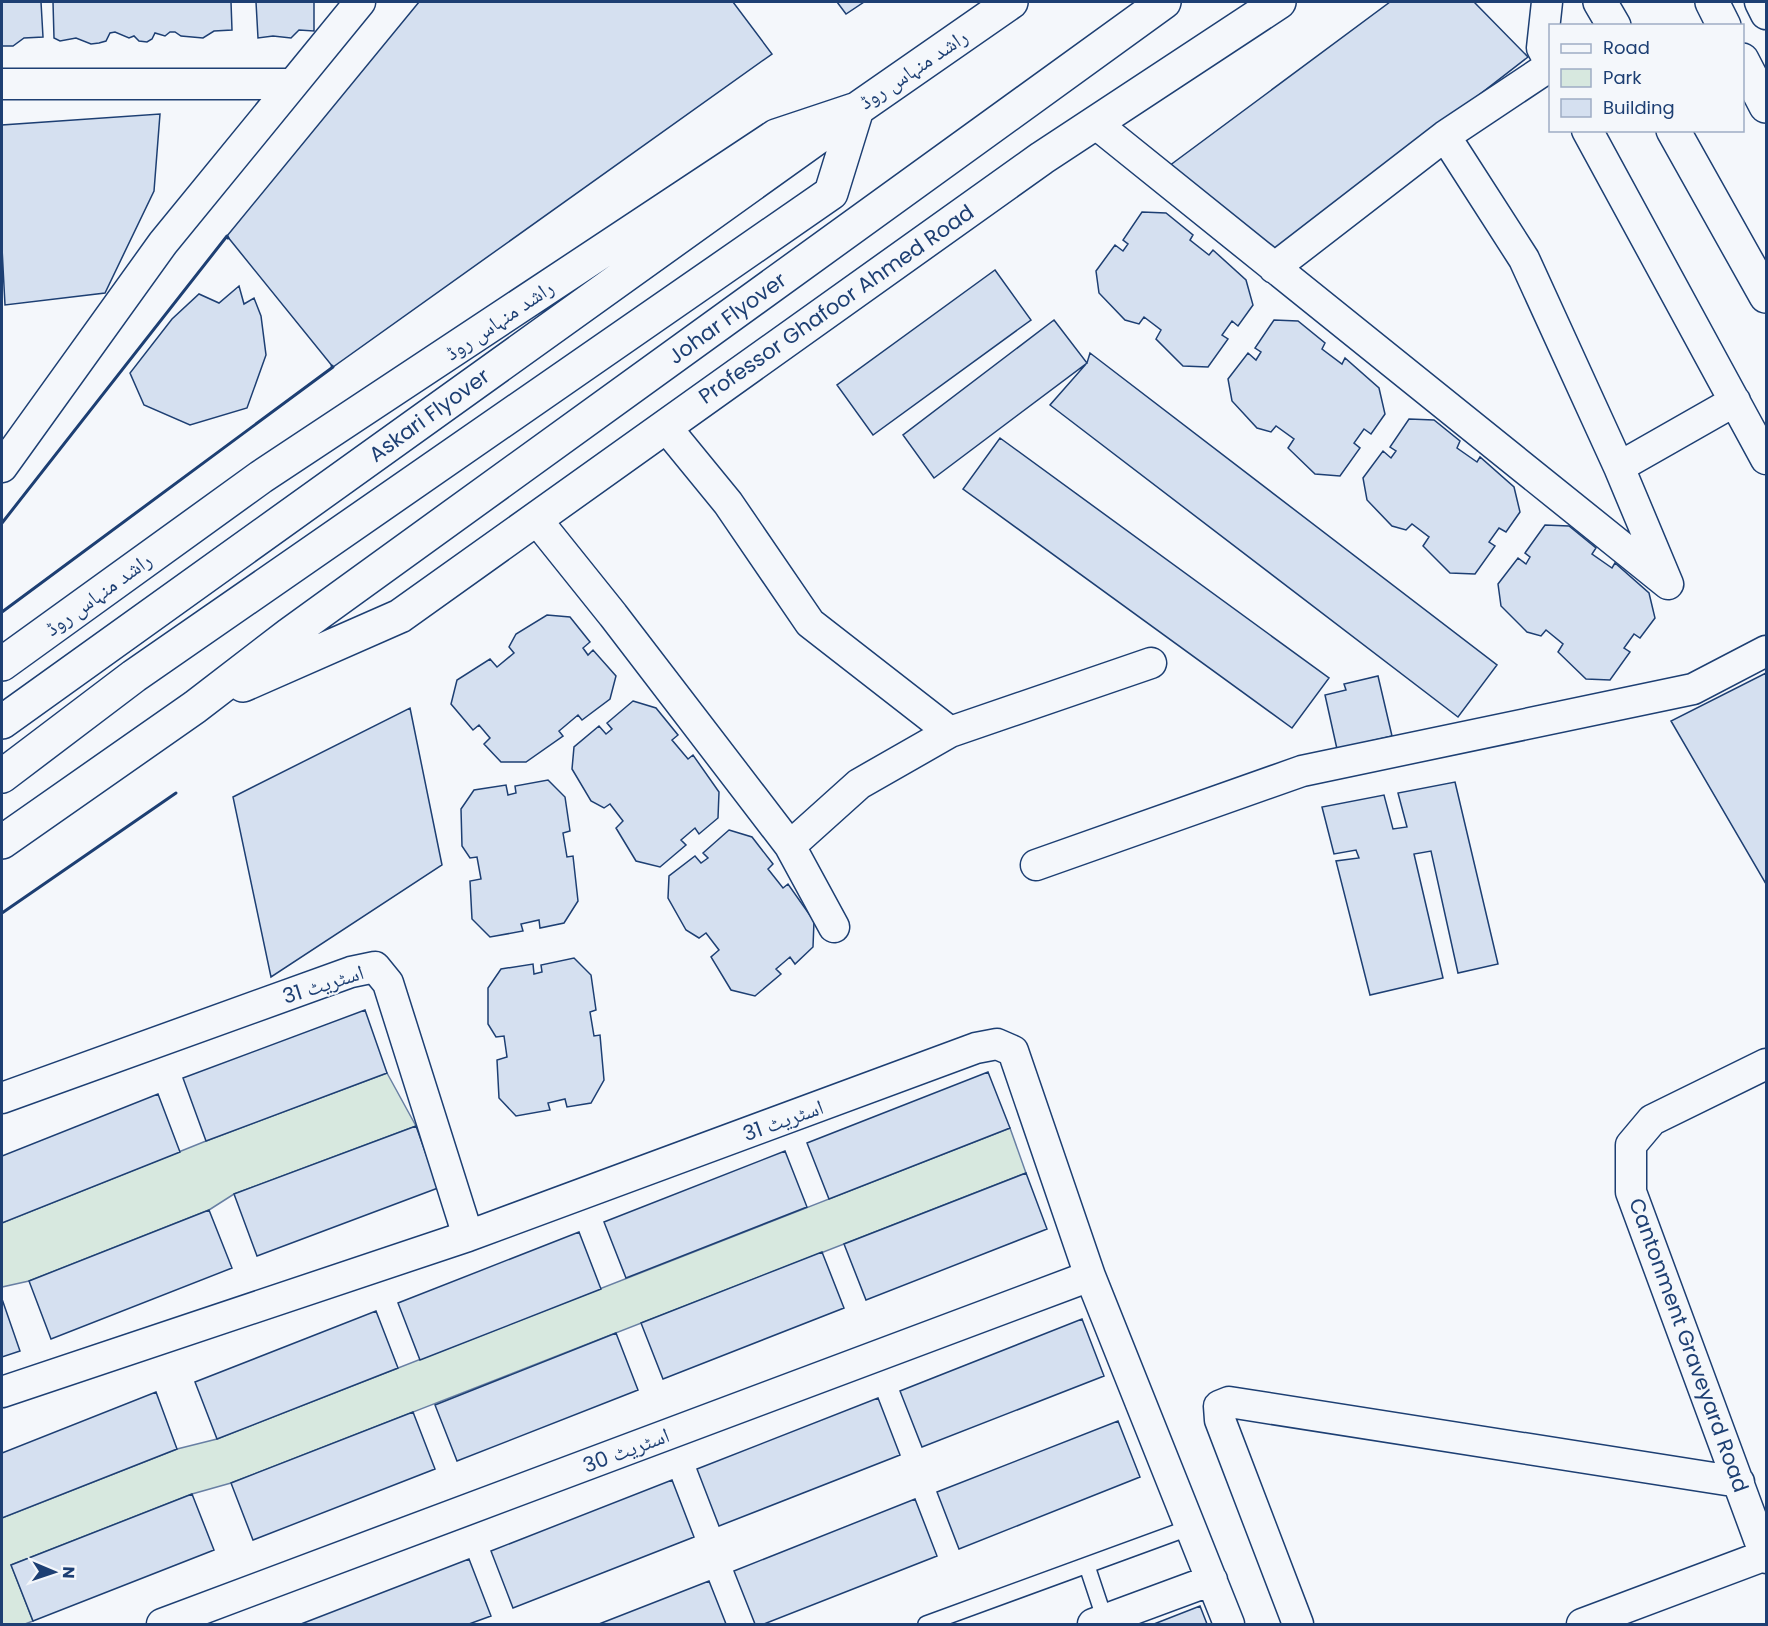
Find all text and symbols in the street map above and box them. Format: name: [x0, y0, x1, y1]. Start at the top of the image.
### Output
street label: راشد منہاس روڈ: [853, 22, 973, 116]
legend: [1549, 24, 1744, 132]
text: Road: [1603, 35, 1650, 60]
text: Park: [1603, 65, 1642, 90]
text: Building: [1603, 95, 1675, 120]
street label: Professor Ghafoor Ahmed Road: [693, 197, 979, 411]
street label: Johar Flyover: [662, 265, 792, 371]
street label: راشد منہاس روڈ: [439, 273, 559, 367]
street label: Askari Flyover: [363, 361, 495, 469]
street label: راشد منہاس روڈ: [39, 545, 157, 643]
street label: اسٹریٹ 31: [279, 957, 367, 1011]
street label: اسٹریٹ 31: [739, 1092, 827, 1148]
street label: Cantonment Graveyard Road: [1622, 1194, 1756, 1496]
street label: اسٹریٹ 30: [579, 1420, 673, 1480]
north arrow: [24, 1542, 84, 1602]
text: N: [57, 1566, 80, 1579]

